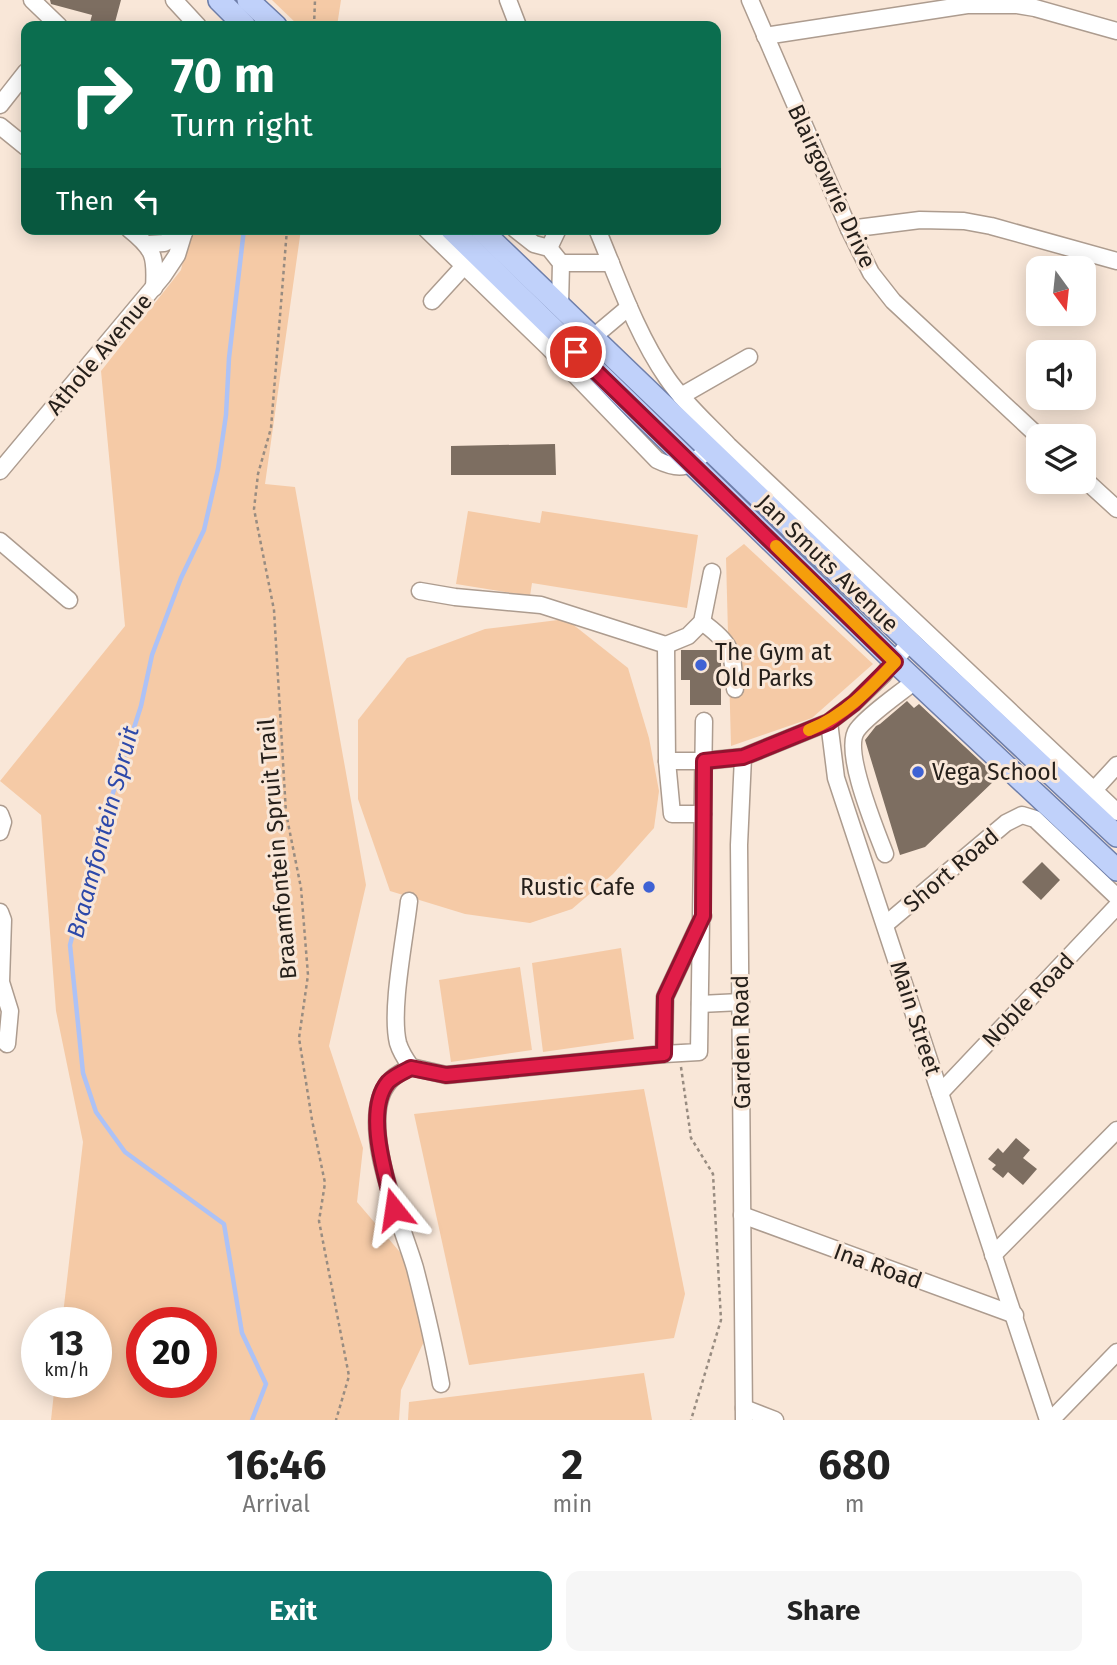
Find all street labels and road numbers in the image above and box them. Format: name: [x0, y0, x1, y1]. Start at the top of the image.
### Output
street label: Blairgowrie Drive: [782, 100, 882, 272]
street label: Athole Avenue: [40, 288, 158, 420]
street label: Jan Smuts Avenue: [751, 488, 905, 638]
street label: Braamfontein Spruit Trail: [252, 717, 302, 981]
street label: Short Road: [898, 822, 1004, 918]
street label: Noble Road: [976, 947, 1080, 1053]
street label: Main Street: [884, 957, 948, 1080]
street label: Garden Road: [726, 975, 756, 1109]
street label: Ina Road: [830, 1237, 926, 1295]

